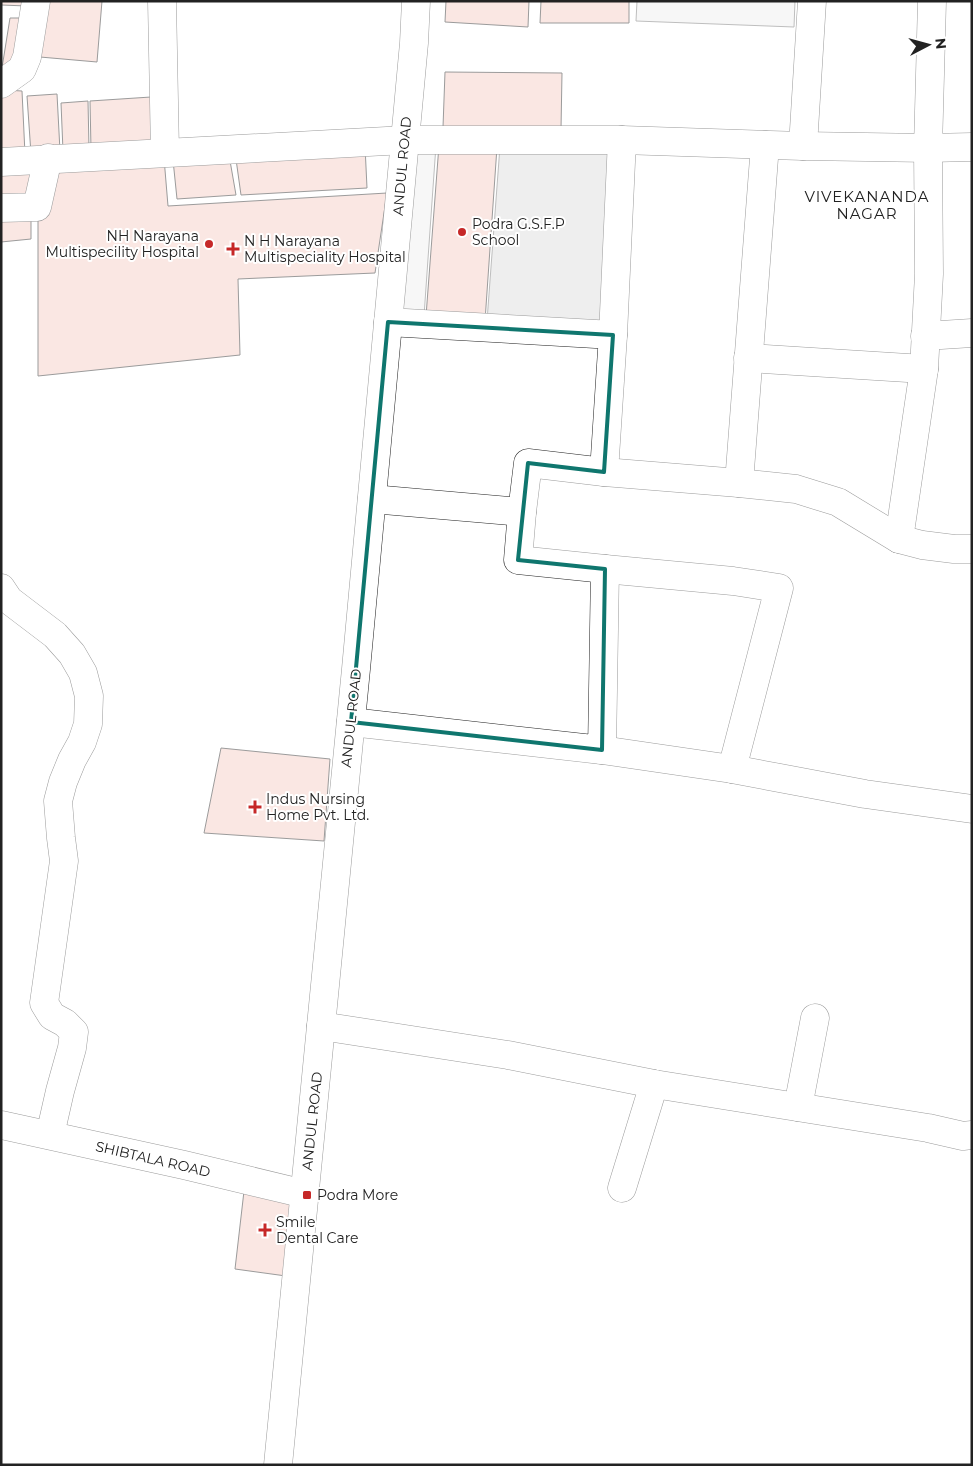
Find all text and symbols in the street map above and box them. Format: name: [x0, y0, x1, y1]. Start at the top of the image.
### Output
north arrow: [903, 20, 953, 70]
text: N: [931, 37, 950, 50]
street label: ANDUL ROAD: [389, 116, 415, 216]
district label: VIVEKANANDA NAGAR: [805, 187, 929, 223]
place label: Podra G.S.F.P School: [472, 215, 565, 249]
marker: Podra G.S.F.P School: [456, 226, 468, 238]
place label: NH Narayana Multispecility Hospital: [45, 227, 199, 261]
place label: N H Narayana Multispeciality Hospital: [244, 232, 406, 266]
marker: NH Narayana Multispecility Hospital: [203, 238, 215, 250]
marker: N H Narayana Multispeciality Hospital: [226, 242, 240, 256]
street label: ANDUL ROAD: [337, 668, 365, 768]
place label: Indus Nursing Home Pvt. Ltd.: [266, 790, 369, 824]
marker: Indus Nursing Home Pvt. Ltd.: [248, 800, 262, 814]
street label: ANDUL ROAD: [298, 1071, 326, 1171]
street label: SHIBTALA ROAD: [94, 1137, 212, 1181]
place label: Podra More: [317, 1186, 398, 1204]
marker: Podra More: [301, 1189, 313, 1201]
place label: Smile Dental Care: [276, 1213, 359, 1247]
marker: Smile Dental Care: [258, 1223, 272, 1237]

